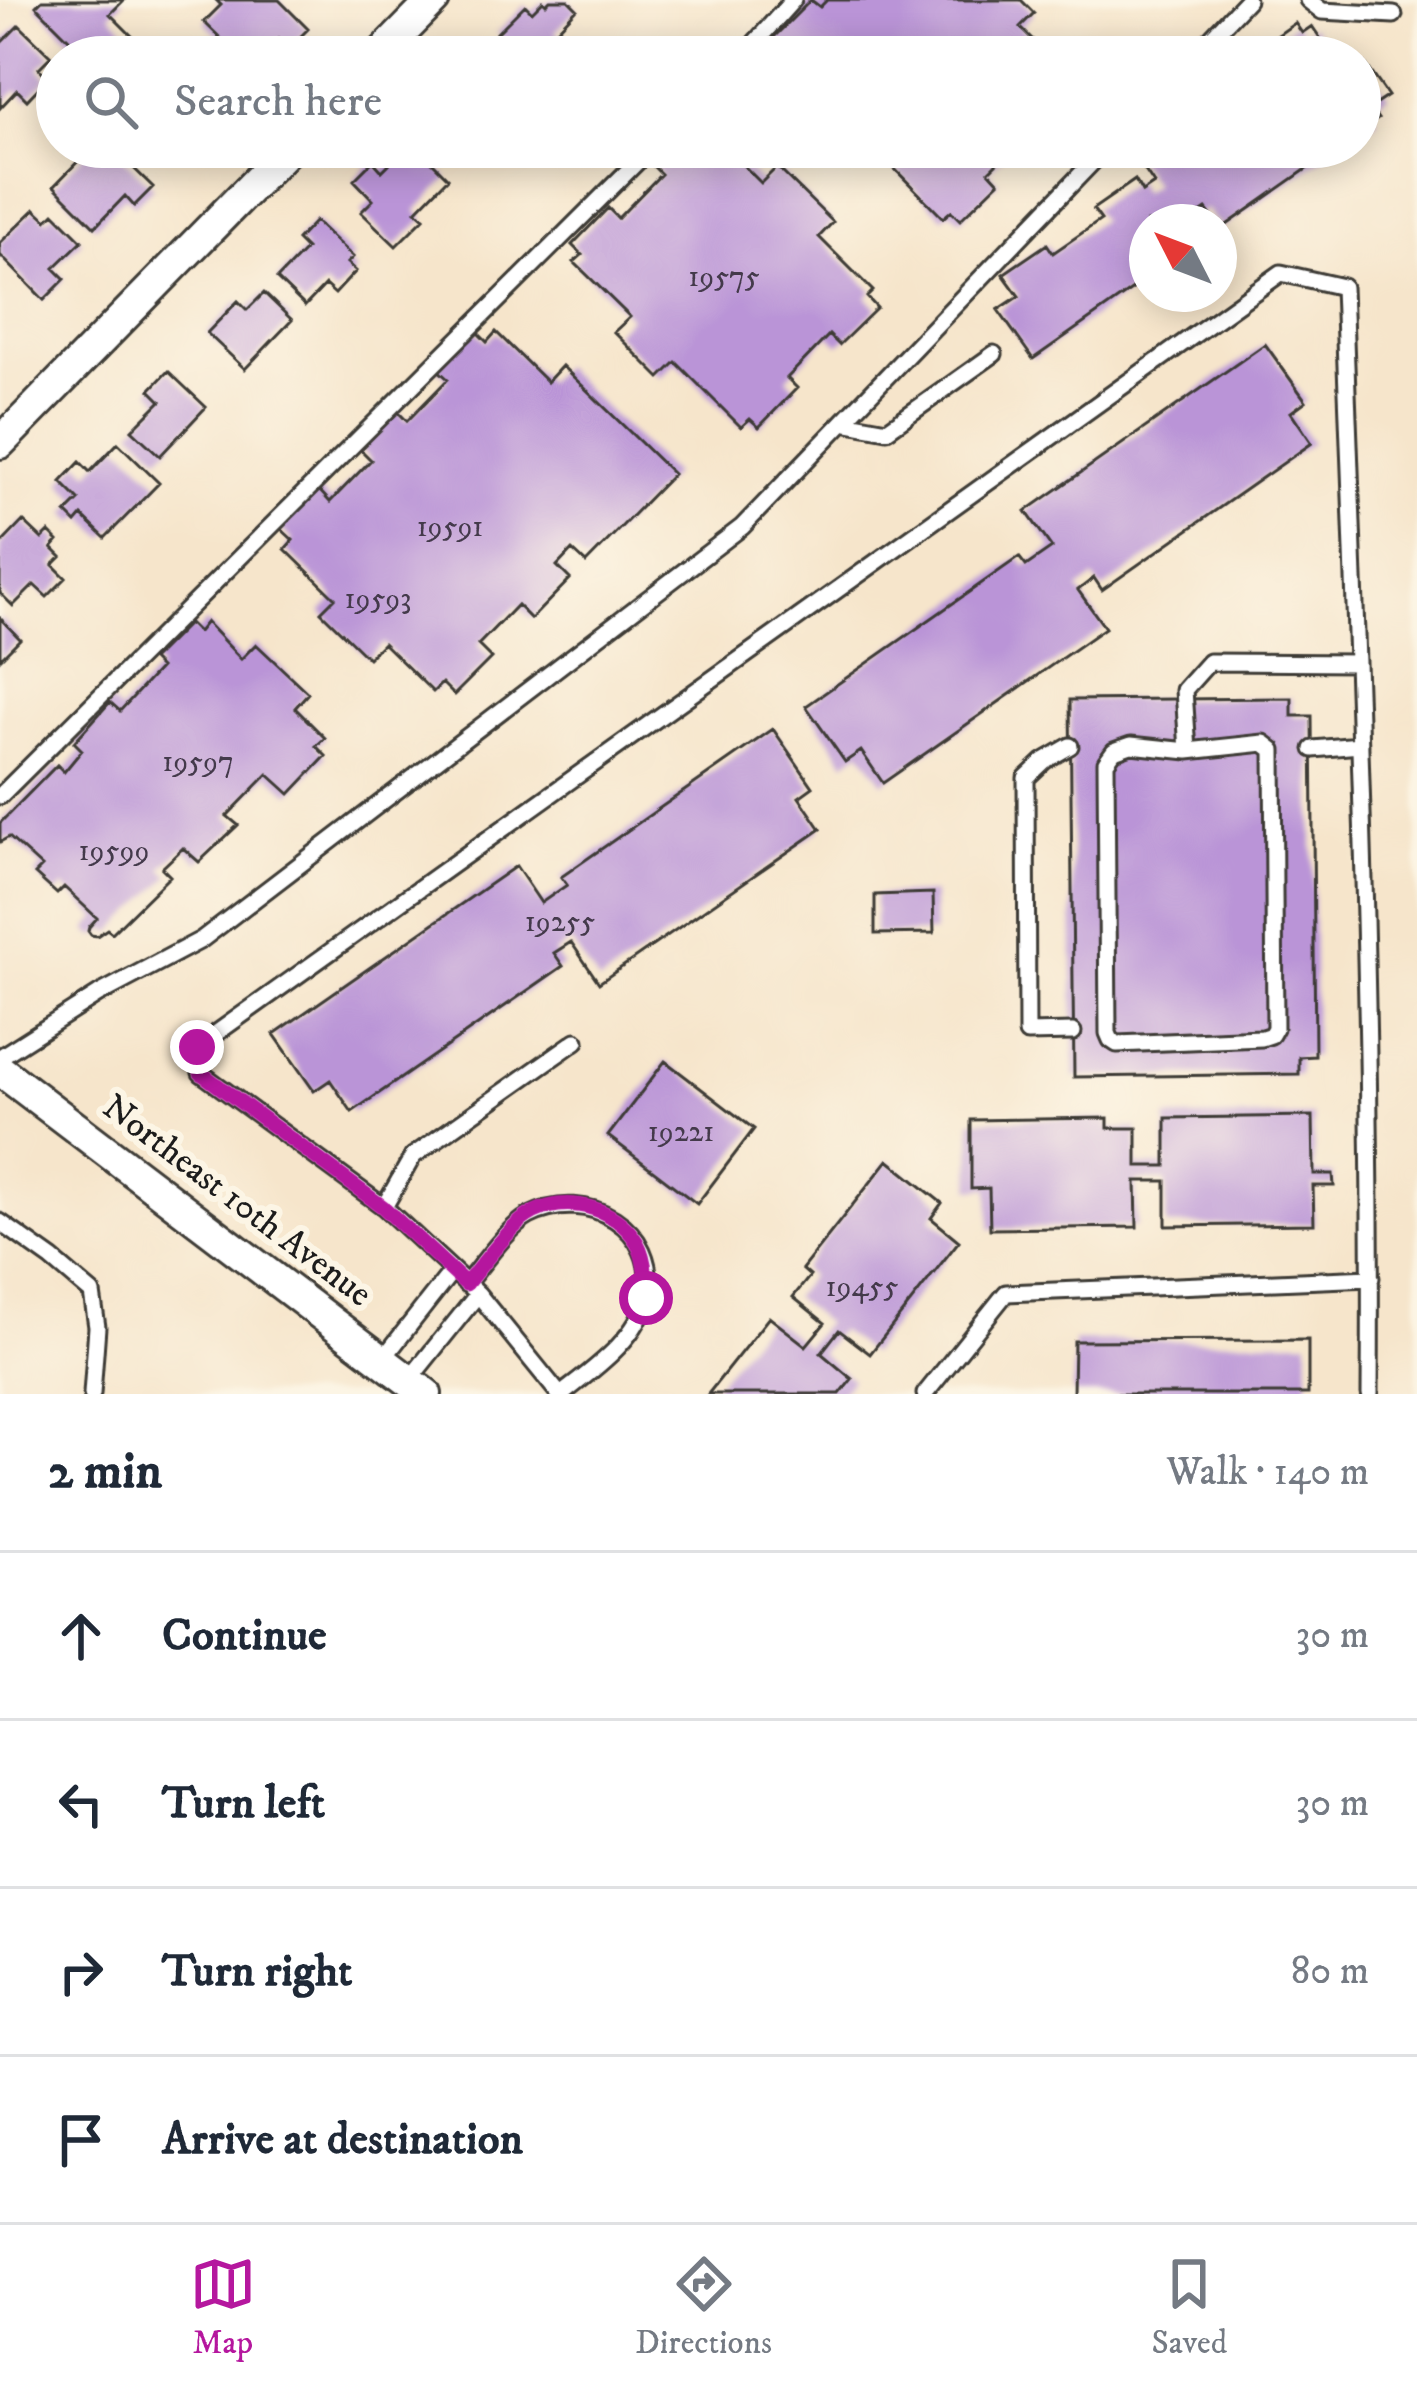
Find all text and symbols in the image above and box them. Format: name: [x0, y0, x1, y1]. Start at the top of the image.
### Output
search box: [36, 36, 1381, 168]
icon: search: [78, 69, 144, 135]
text: Search here: [174, 74, 382, 130]
north arrow: [1129, 204, 1237, 312]
house number: 19575: [688, 259, 760, 296]
house number: 19591: [417, 509, 483, 546]
house number: 19593: [345, 581, 411, 618]
house number: 19597: [162, 744, 234, 781]
house number: 19599: [79, 833, 149, 870]
house number: 19255: [525, 904, 595, 941]
route end: [170, 1020, 224, 1074]
street label: Northeast 10th Avenue: [93, 1085, 381, 1317]
house number: 19221: [648, 1114, 714, 1151]
house number: 19455: [826, 1269, 898, 1306]
route start: [619, 1271, 673, 1325]
text: 2 min: [48, 1440, 162, 1504]
text: Walk · 140 m: [1166, 1448, 1369, 1497]
icon: ahead: [48, 1603, 114, 1669]
text: Continue: [162, 1608, 327, 1664]
text: 30 m: [1296, 1611, 1369, 1660]
icon: left: [48, 1771, 114, 1837]
text: Turn left: [162, 1776, 325, 1832]
text: 30 m: [1296, 1779, 1369, 1828]
icon: right: [48, 1939, 114, 2005]
text: Turn right: [162, 1944, 352, 2000]
text: 80 m: [1291, 1947, 1369, 1996]
icon: arrive: [48, 2107, 114, 2173]
text: Arrive at destination: [162, 2112, 523, 2168]
tab: Map: [190, 2251, 256, 2364]
tab: Directions: [635, 2251, 772, 2364]
tab: Saved: [1151, 2251, 1227, 2364]

